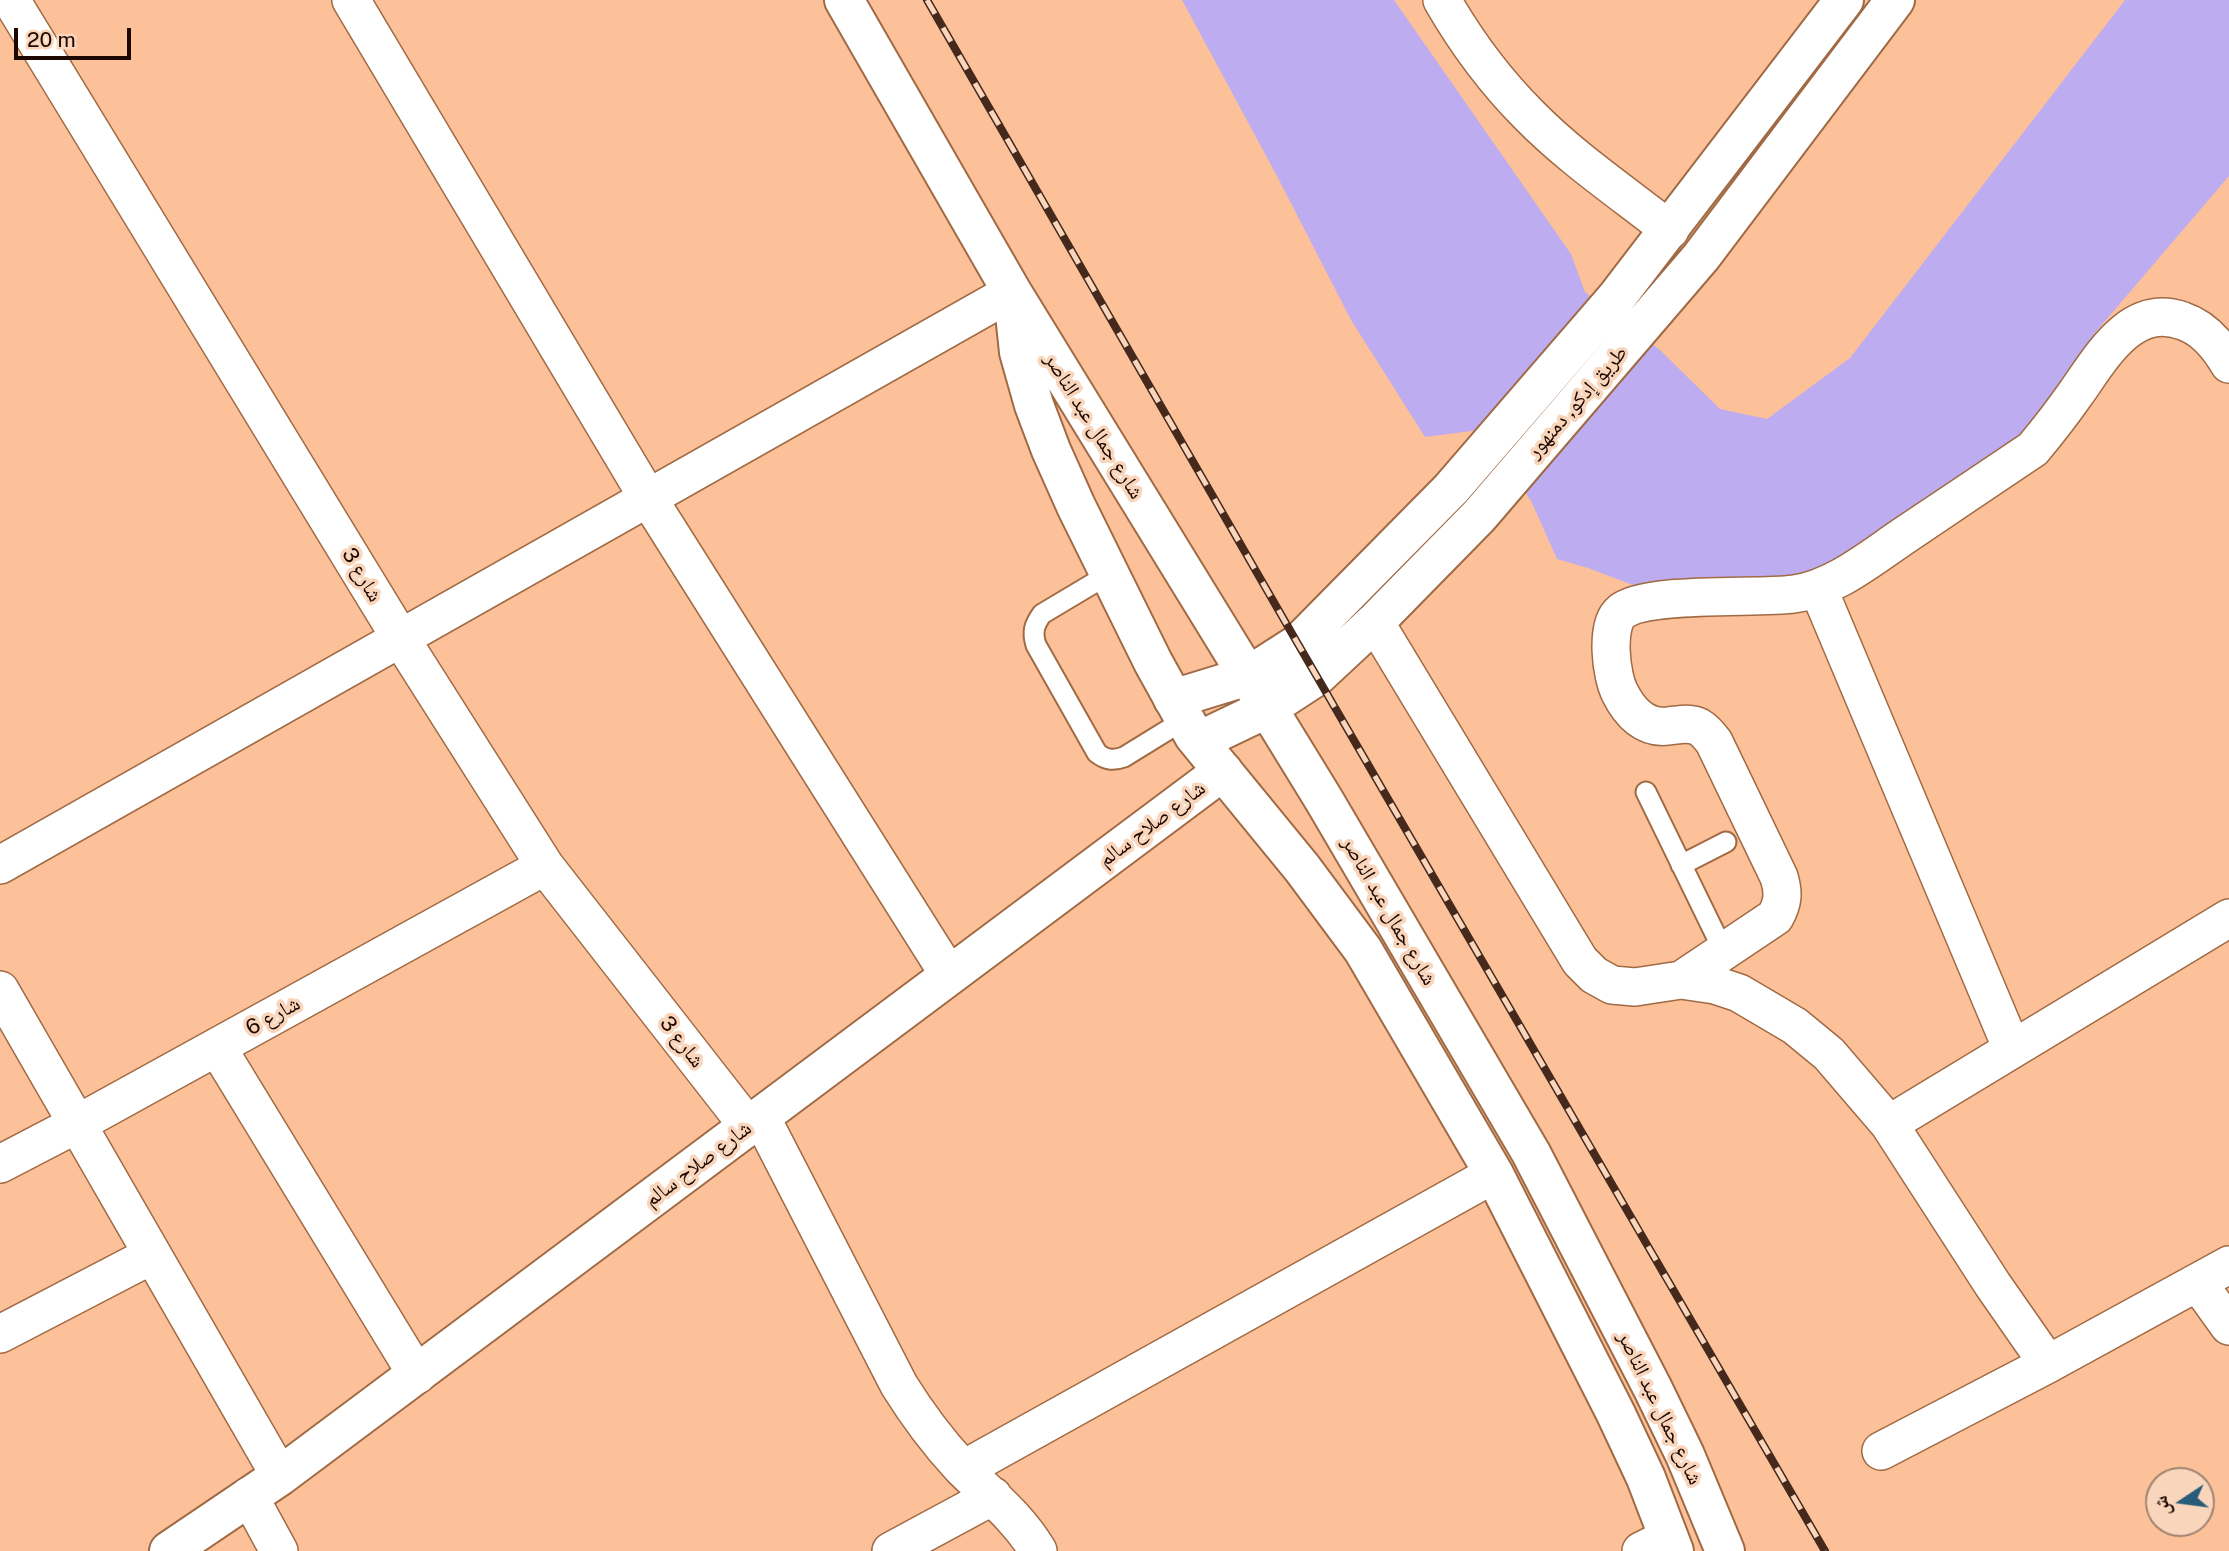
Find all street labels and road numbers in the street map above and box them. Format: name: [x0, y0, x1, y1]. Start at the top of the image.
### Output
street label: طريق إدكو, دمنهور: [1521, 341, 1633, 463]
street label: شارع جمال عبد الناصر: [1039, 348, 1149, 504]
street label: شارع 3: [336, 544, 388, 606]
street label: شارع صلاح سالم: [1094, 776, 1210, 872]
street label: شارع جمال عبد الناصر: [1336, 832, 1442, 990]
street label: شارع 6: [241, 991, 305, 1041]
street label: شارع 3: [654, 1011, 710, 1073]
street label: شارع صلاح سالم: [640, 1116, 756, 1212]
street label: شارع جمال عبد الناصر: [1612, 1327, 1708, 1489]

